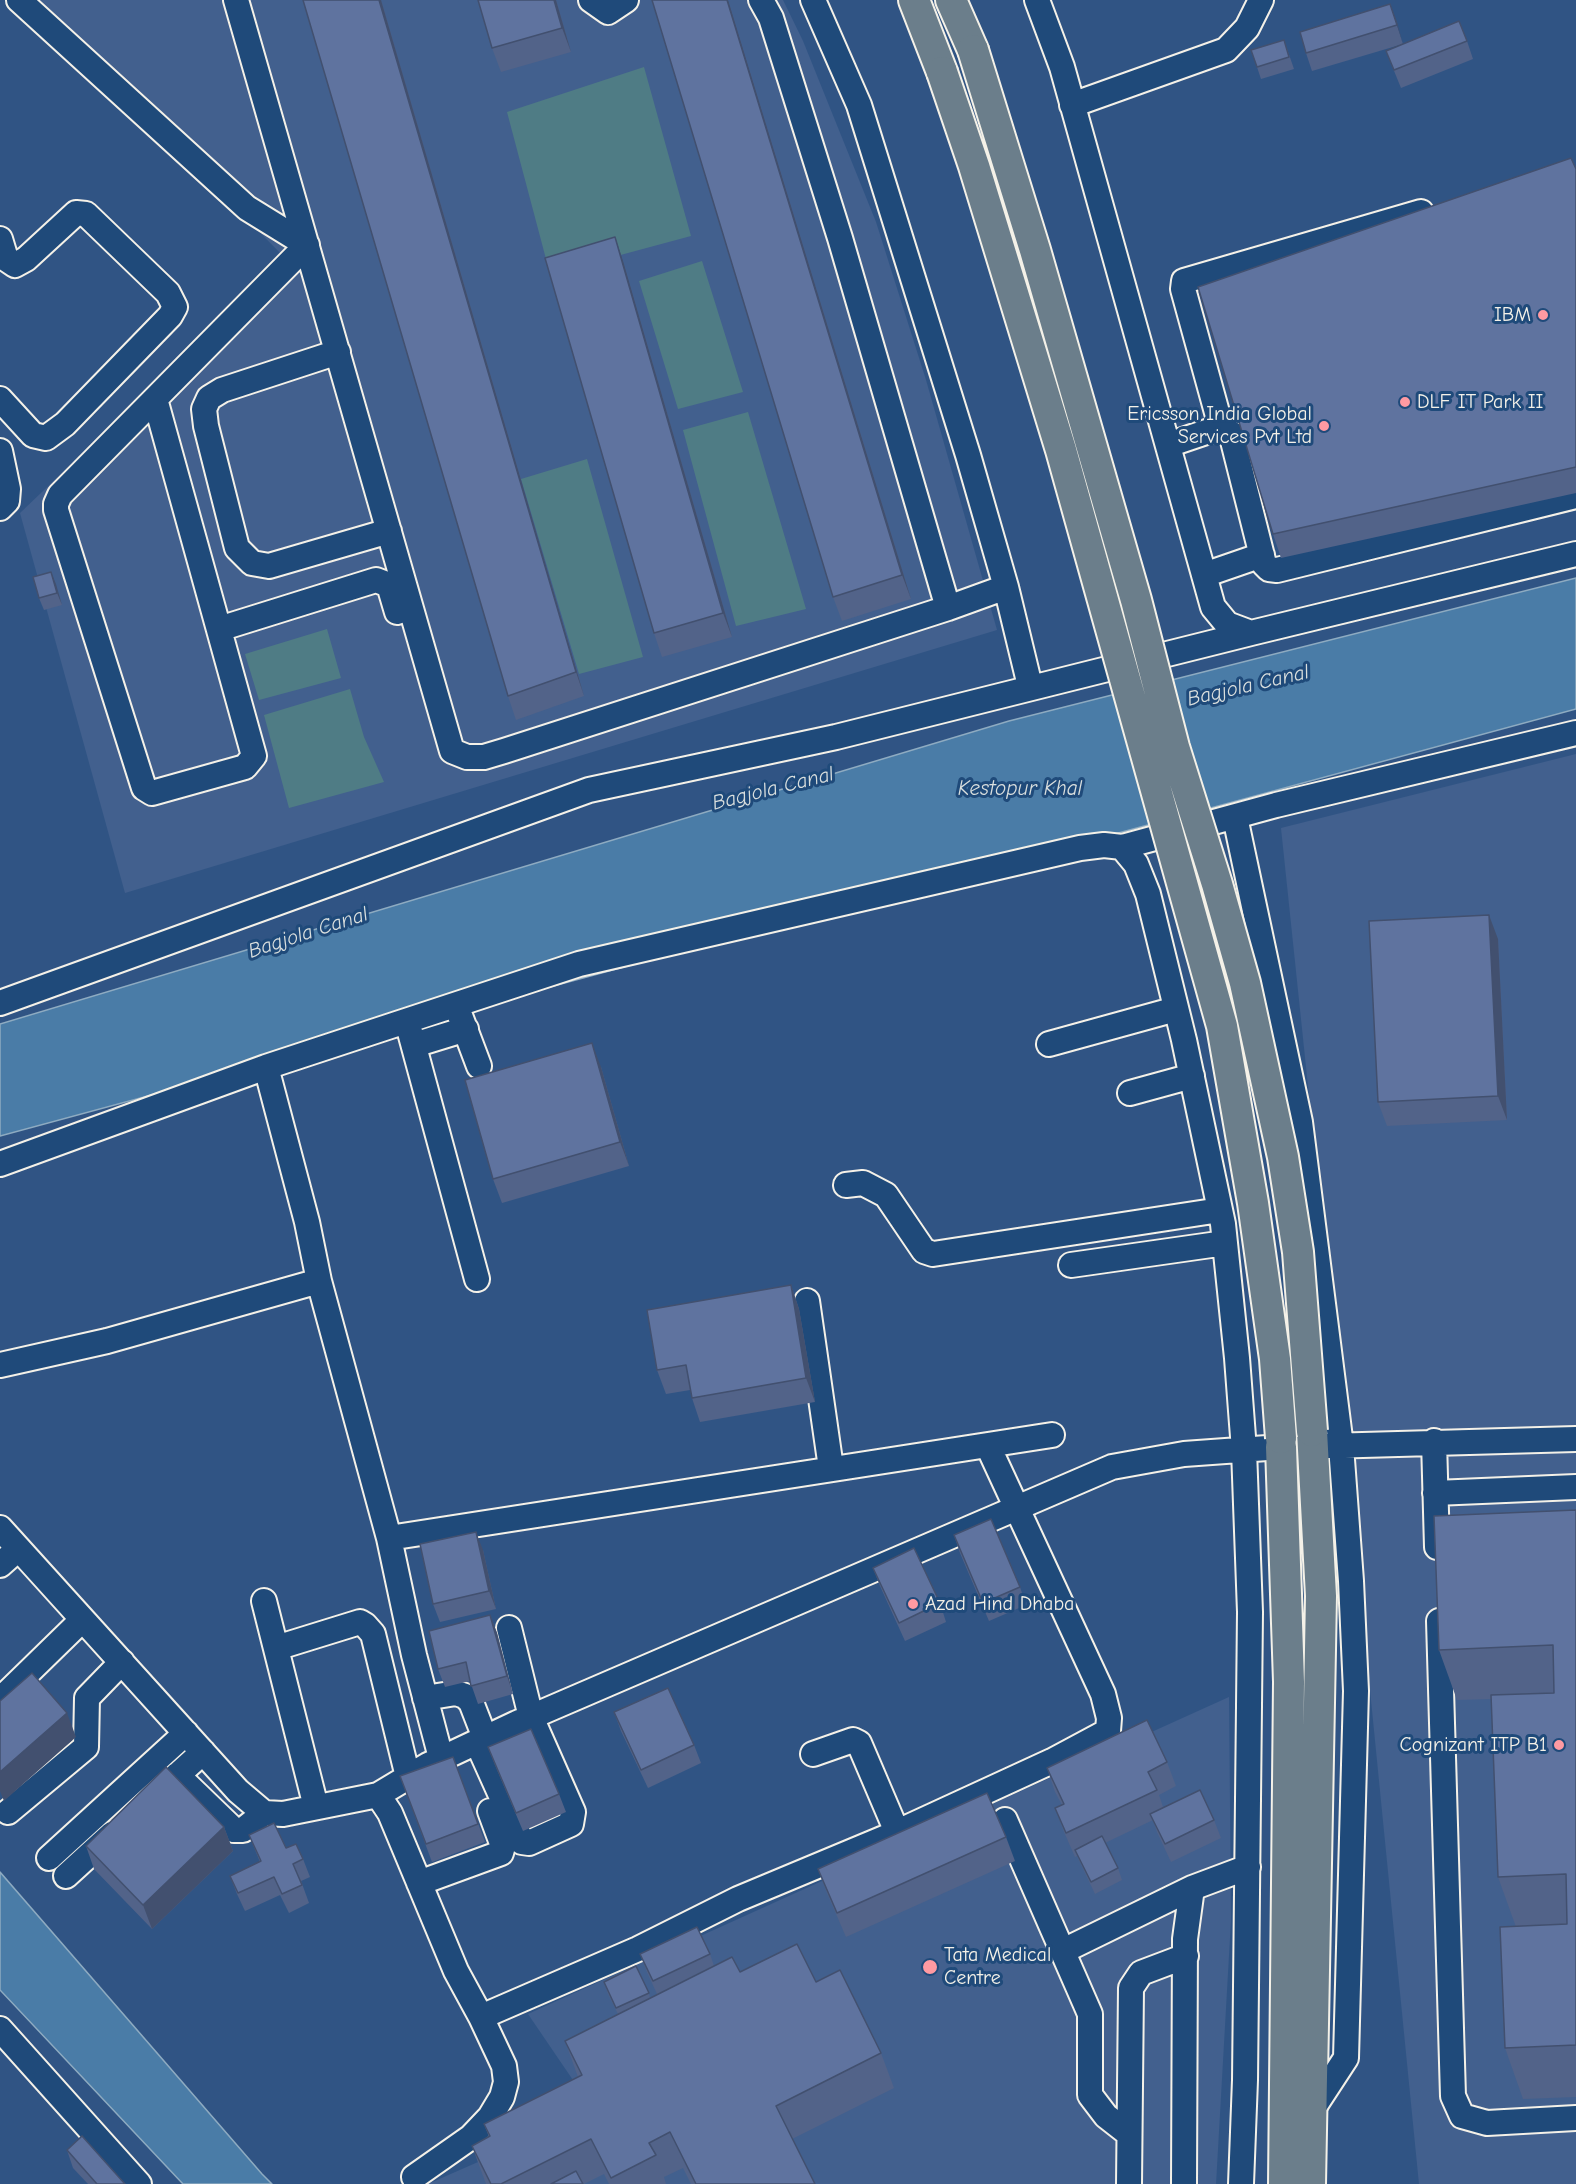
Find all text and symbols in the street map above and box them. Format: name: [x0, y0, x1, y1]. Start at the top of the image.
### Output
place label: IBM: [1494, 303, 1531, 327]
marker: IBM: [1536, 308, 1550, 322]
place label: DLF IT Park II: [1417, 390, 1543, 414]
marker: DLF IT Park II: [1398, 395, 1412, 409]
place label: Ericsson India Global Services Pvt Ltd: [1127, 402, 1312, 449]
marker: Ericsson India Global Services Pvt Ltd: [1317, 419, 1331, 433]
water label: Bagjola Canal: [1185, 660, 1311, 712]
water label: Bagjola Canal: [710, 762, 836, 816]
water label: Kestopur Khal: [958, 776, 1082, 802]
water label: Bagjola Canal: [245, 902, 371, 964]
place label: Azad Hind Dhaba: [925, 1592, 1074, 1616]
marker: Azad Hind Dhaba: [906, 1597, 920, 1611]
place label: Cognizant ITP B1: [1399, 1733, 1547, 1757]
marker: Cognizant ITP B1: [1552, 1738, 1566, 1752]
place label: Tata Medical Centre: [944, 1943, 1051, 1990]
marker: Tata Medical Centre: [921, 1958, 939, 1976]

